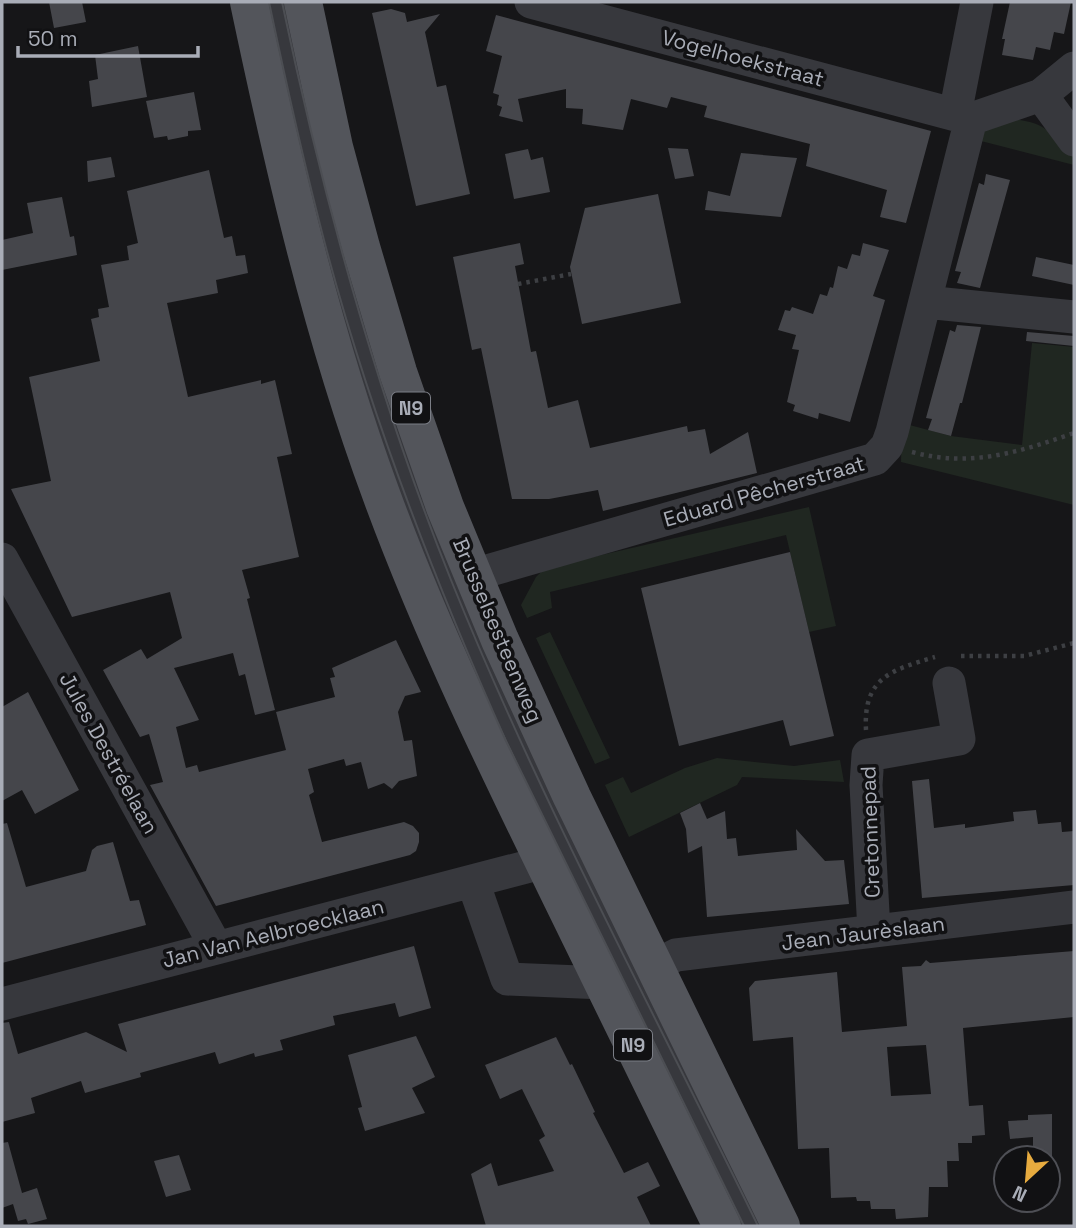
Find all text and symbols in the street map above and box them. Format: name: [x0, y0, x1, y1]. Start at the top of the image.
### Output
scale bar: [18, 14, 198, 58]
street label: Vogelhoekstraat: [659, 23, 827, 93]
text: 50 m: [28, 25, 78, 52]
road number: N9: [392, 392, 430, 424]
street label: Eduard Pêcherstraat: [660, 449, 868, 533]
street label: Brusselsesteenweg: [447, 534, 549, 726]
street label: Jules Destréelaan: [53, 668, 165, 838]
street label: Cretonnepad: [854, 765, 886, 899]
street label: Jan Van Aelbroecklaan: [159, 892, 387, 974]
street label: Jean Jaurèslaan: [780, 910, 946, 956]
road number: N9: [614, 1030, 652, 1060]
north arrow: [992, 1144, 1062, 1214]
text: N: [1009, 1180, 1031, 1208]

